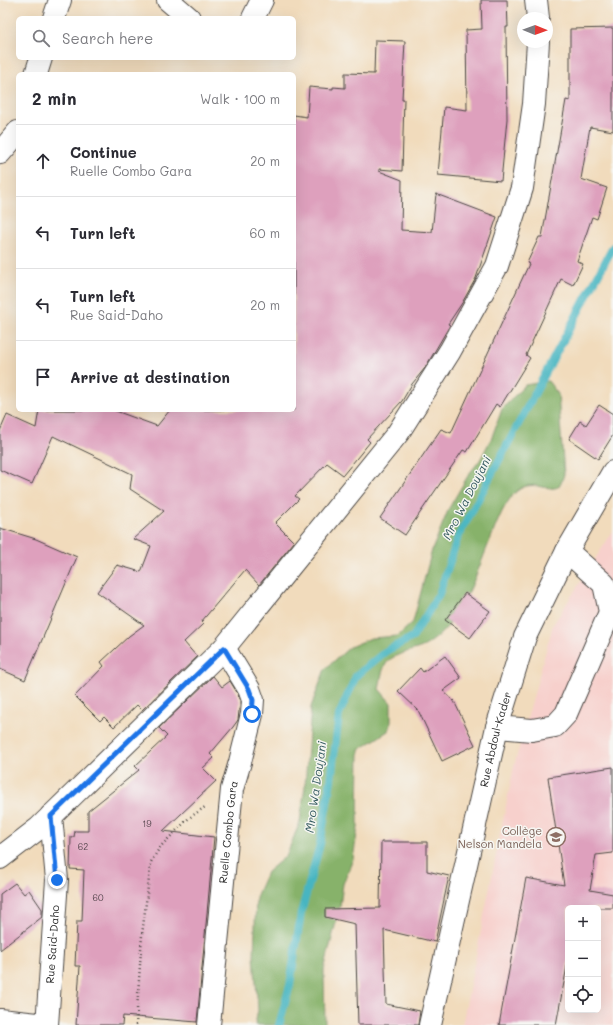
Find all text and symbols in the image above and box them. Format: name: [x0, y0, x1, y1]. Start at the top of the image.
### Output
north arrow: [517, 12, 553, 48]
search box: [16, 16, 296, 60]
icon: search: [30, 27, 52, 49]
text: Search here: [62, 28, 153, 48]
text: 2 min: [32, 87, 77, 109]
text: Walk · 100 m: [200, 90, 280, 107]
text: Continue: [70, 142, 137, 162]
icon: ahead: [32, 150, 54, 172]
text: 20 m: [250, 152, 280, 169]
text: Ruelle Combo Gara: [70, 162, 192, 179]
icon: left: [32, 222, 54, 244]
text: Turn left: [70, 223, 135, 243]
text: 60 m: [250, 224, 280, 241]
text: Turn left: [70, 286, 135, 306]
icon: left: [32, 294, 54, 316]
text: 20 m: [250, 296, 280, 313]
text: Rue Said-Daho: [70, 306, 163, 323]
icon: arrive: [32, 366, 54, 388]
text: Arrive at destination: [70, 367, 230, 387]
water label: Mro Wa Doujani: [438, 453, 494, 542]
street label: Rue Abdoul-Kader: [476, 690, 515, 788]
route start: [243, 705, 261, 723]
water label: Mro Wa Doujani: [301, 740, 329, 834]
street label: Ruelle Combo Gara: [215, 778, 241, 884]
house number: 19: [142, 818, 152, 829]
place label: Collège Nelson Mandela: [458, 823, 542, 851]
school or university icon: Collège Nelson Mandela: [545, 826, 567, 848]
house number: 62: [78, 841, 88, 852]
route end: [48, 871, 66, 889]
house number: 60: [93, 892, 104, 903]
street label: Rue Said-Daho: [42, 904, 62, 984]
map controls: [565, 905, 601, 1013]
button: +: [565, 905, 601, 941]
button: −: [565, 941, 601, 977]
button: locate: [565, 977, 601, 1013]

